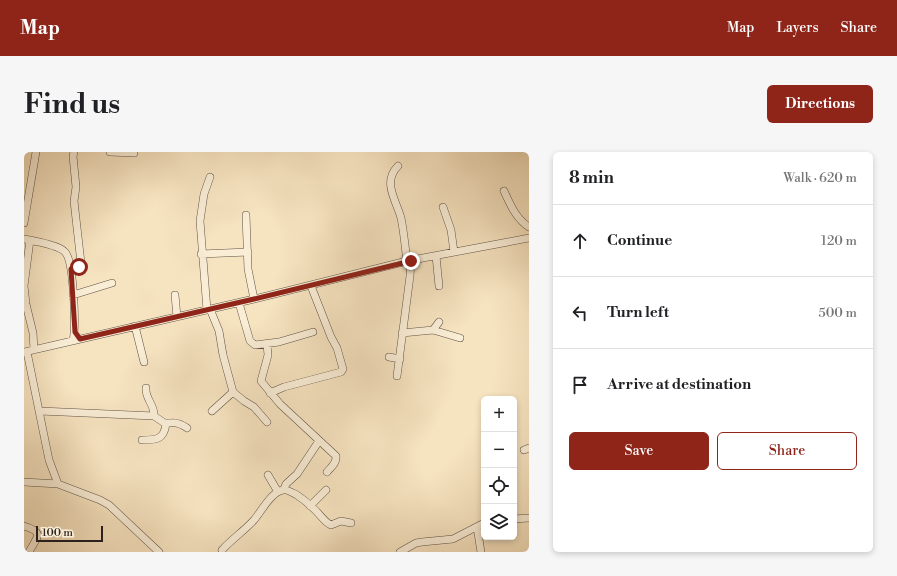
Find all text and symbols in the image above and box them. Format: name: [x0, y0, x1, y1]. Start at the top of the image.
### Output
text: Map: [20, 16, 60, 40]
text: Map: [727, 19, 754, 37]
text: Layers: [776, 19, 819, 37]
text: Share: [841, 19, 877, 37]
button: Directions: [767, 85, 873, 123]
text: Find us: [24, 87, 120, 122]
text: 8 min: [569, 167, 614, 189]
text: Walk · 620 m: [783, 170, 857, 186]
icon: ahead: [569, 230, 591, 252]
text: Continue: [607, 231, 672, 250]
text: 120 m: [821, 233, 857, 249]
route end: [402, 252, 420, 270]
route start: [70, 258, 88, 276]
icon: left: [569, 302, 591, 324]
text: Turn left: [607, 303, 669, 322]
text: 500 m: [819, 305, 857, 321]
icon: arrive: [569, 374, 591, 396]
text: Arrive at destination: [607, 375, 751, 394]
map controls: [481, 396, 517, 540]
button: +: [481, 396, 517, 432]
button: −: [481, 432, 517, 468]
button: Save: [569, 432, 709, 470]
button: Share: [717, 432, 857, 470]
button: locate: [481, 468, 517, 504]
button: layers: [481, 504, 517, 540]
scale bar: [36, 524, 103, 543]
text: 100 m: [42, 526, 73, 540]

